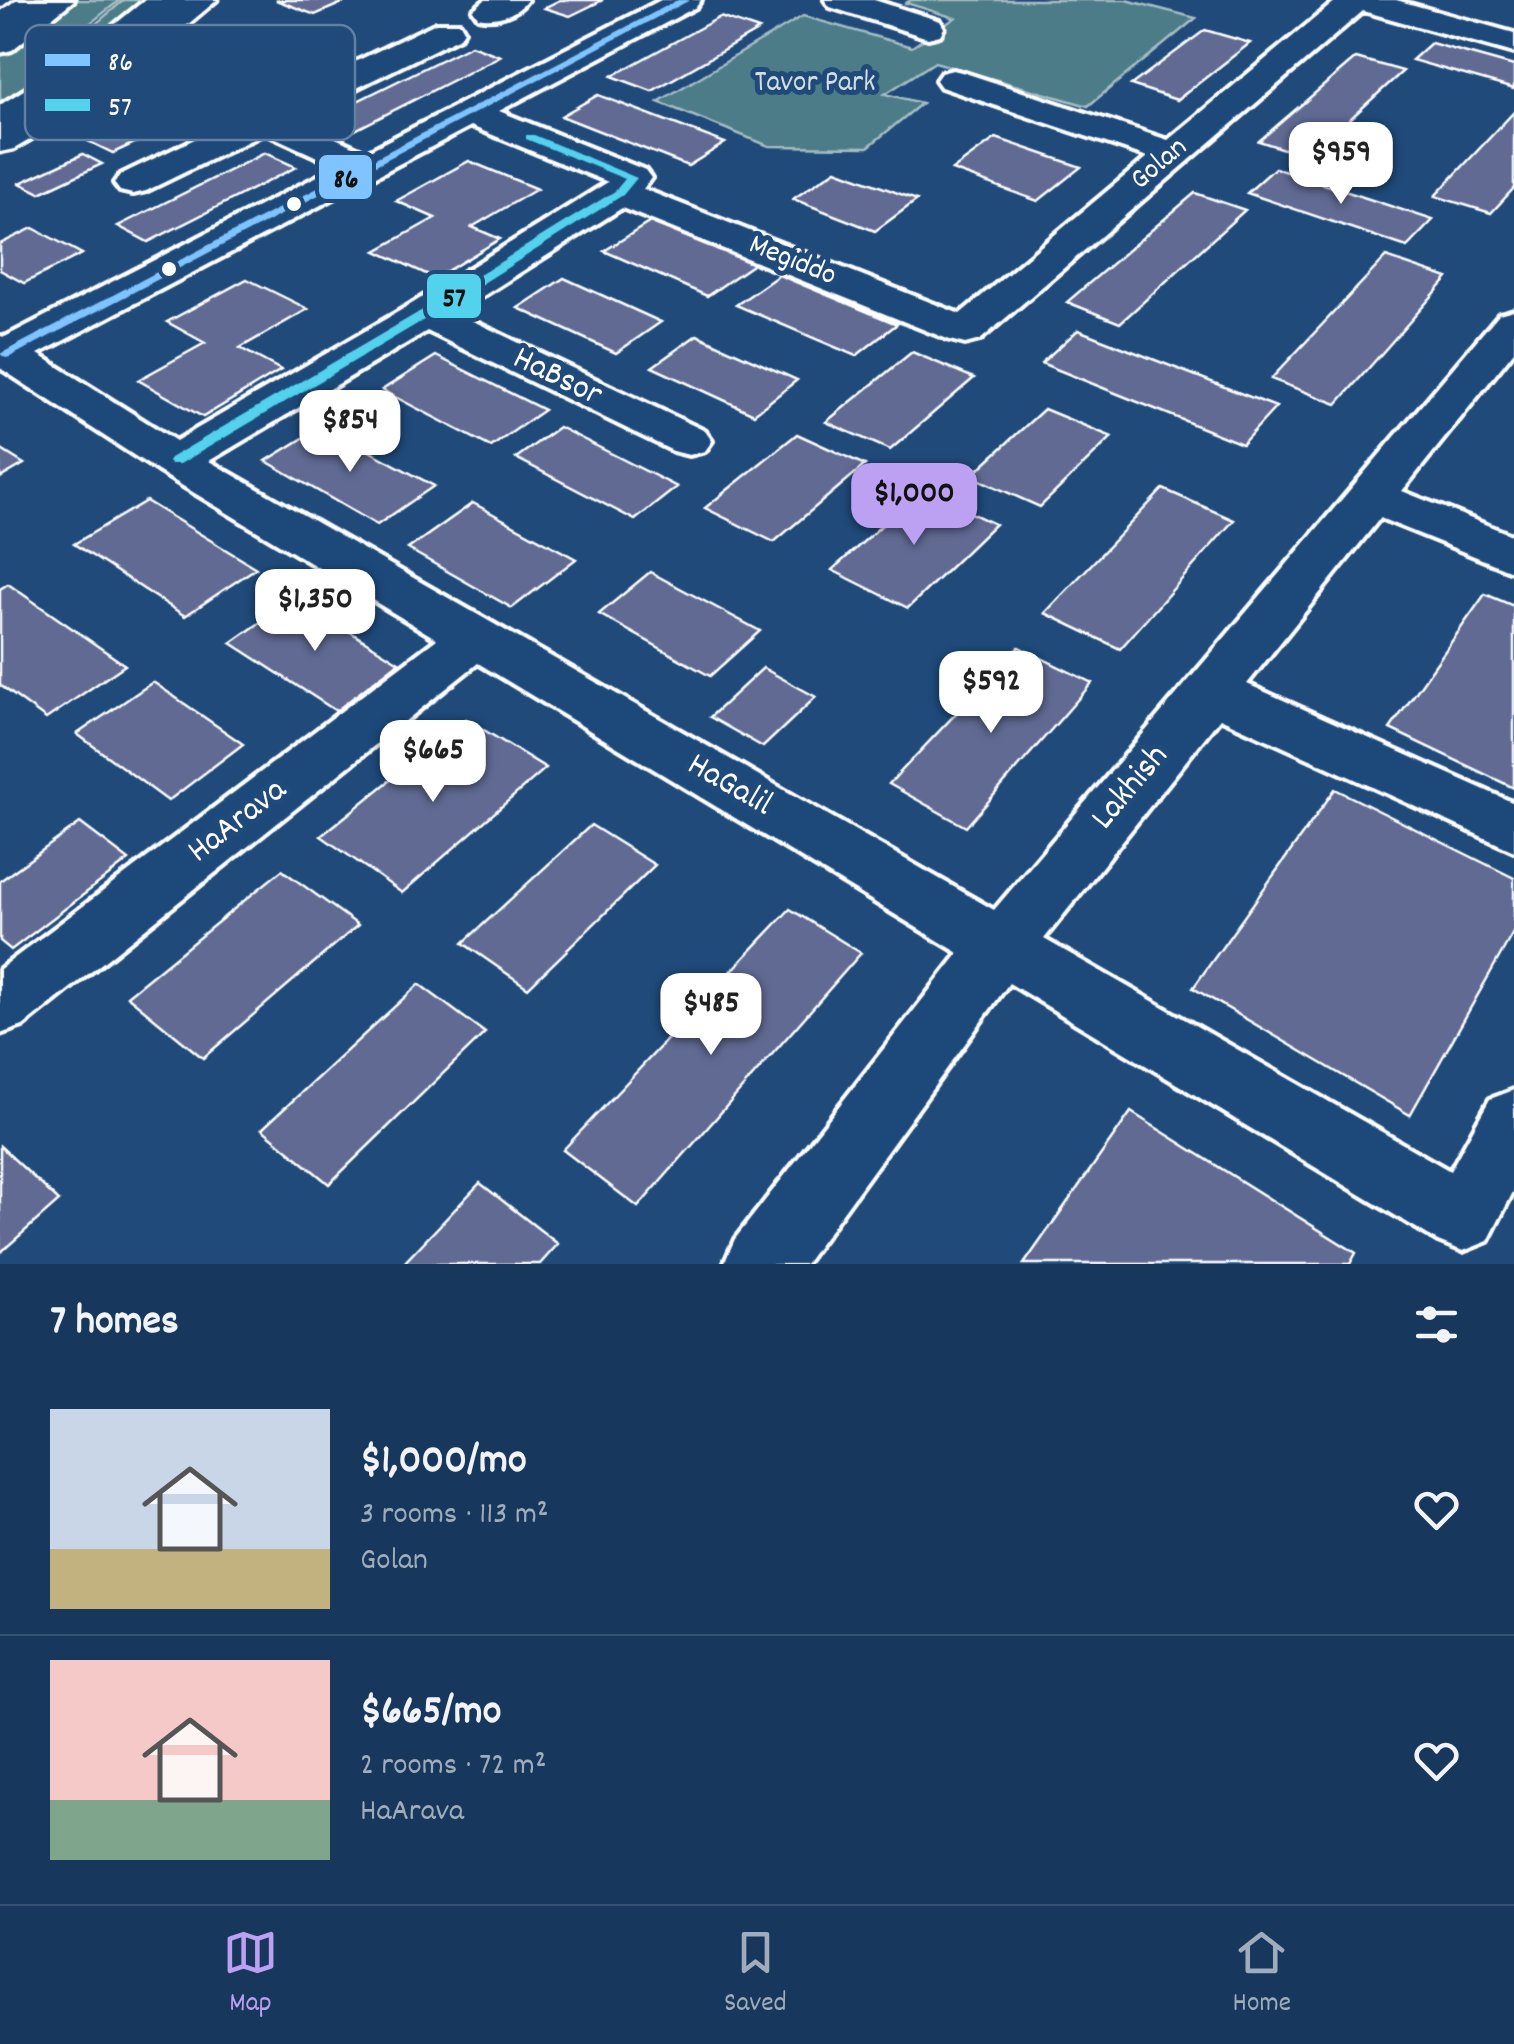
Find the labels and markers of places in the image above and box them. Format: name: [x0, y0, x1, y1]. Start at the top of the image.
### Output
pin: $959: [1282, 122, 1400, 207]
unlabelled marker: [284, 194, 304, 214]
unlabelled marker: [159, 259, 179, 279]
pin: $854: [291, 390, 409, 475]
pin: $1,000: [833, 463, 995, 548]
pin: $1,350: [234, 569, 396, 654]
pin: $592: [932, 651, 1050, 736]
pin: $665: [374, 720, 492, 805]
pin: $485: [652, 973, 770, 1058]

